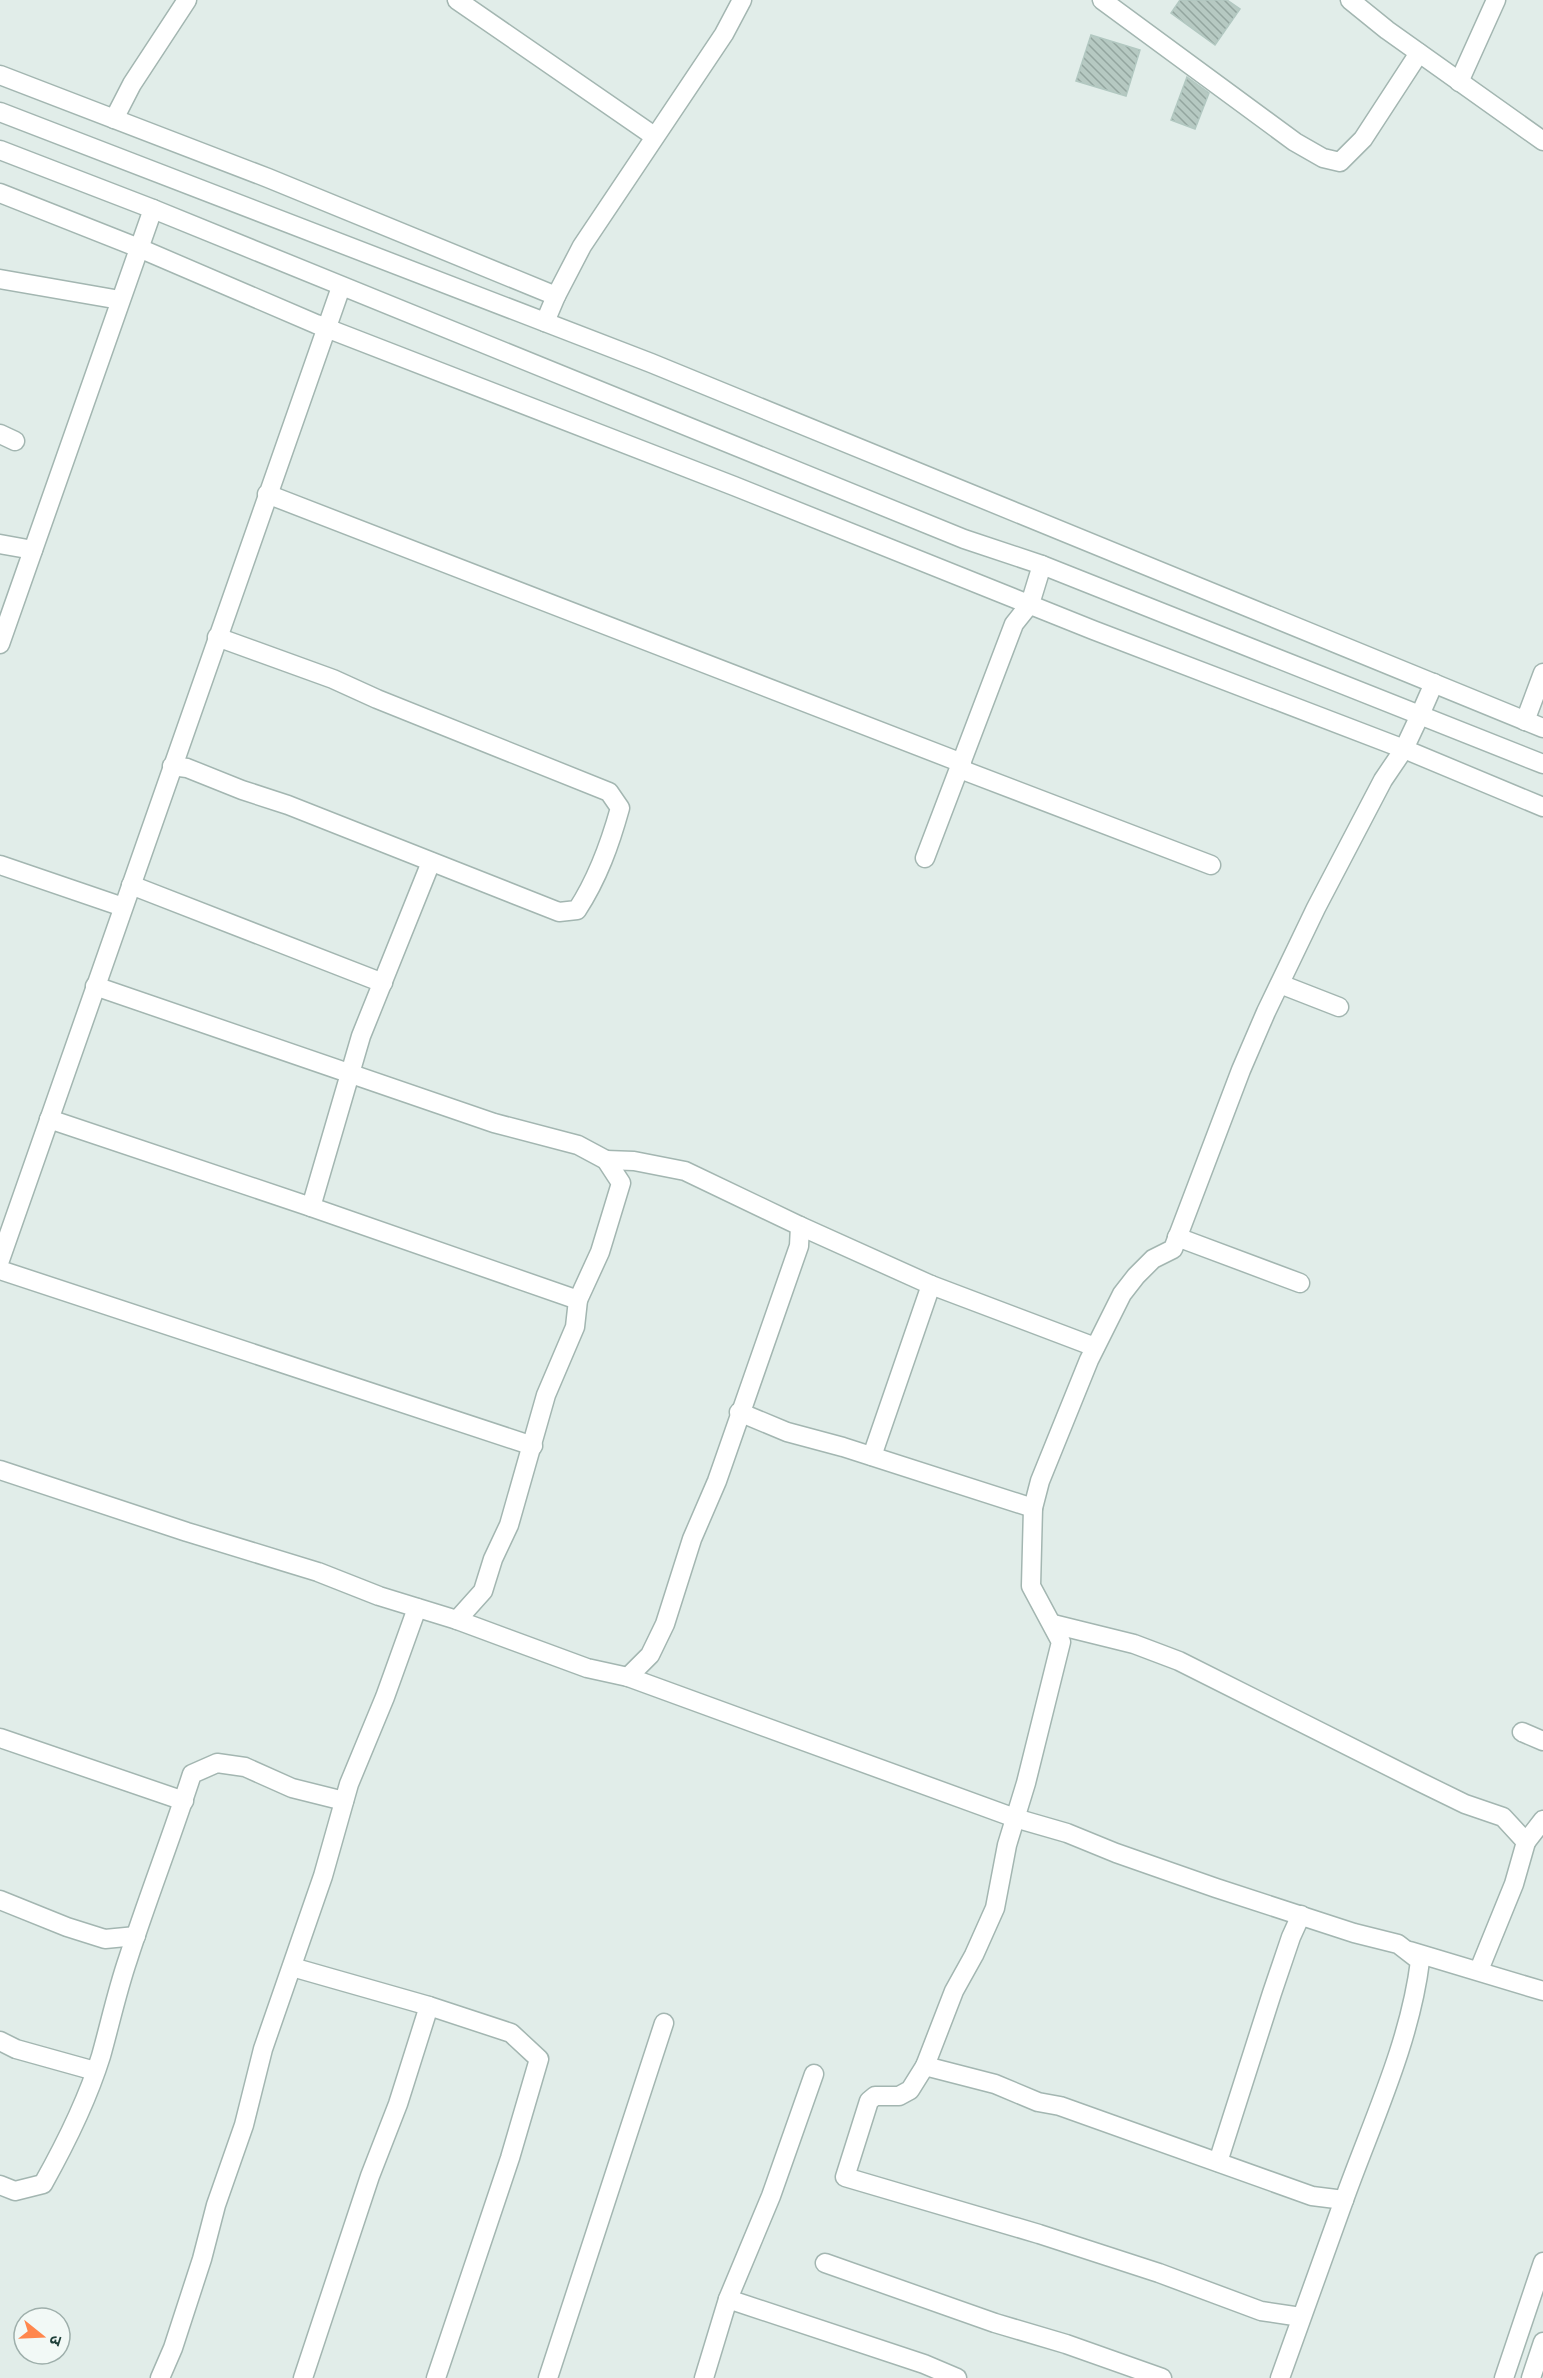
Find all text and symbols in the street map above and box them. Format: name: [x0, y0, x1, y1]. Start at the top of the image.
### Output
north arrow: [12, 2306, 72, 2366]
text: उ: [45, 2333, 66, 2348]

